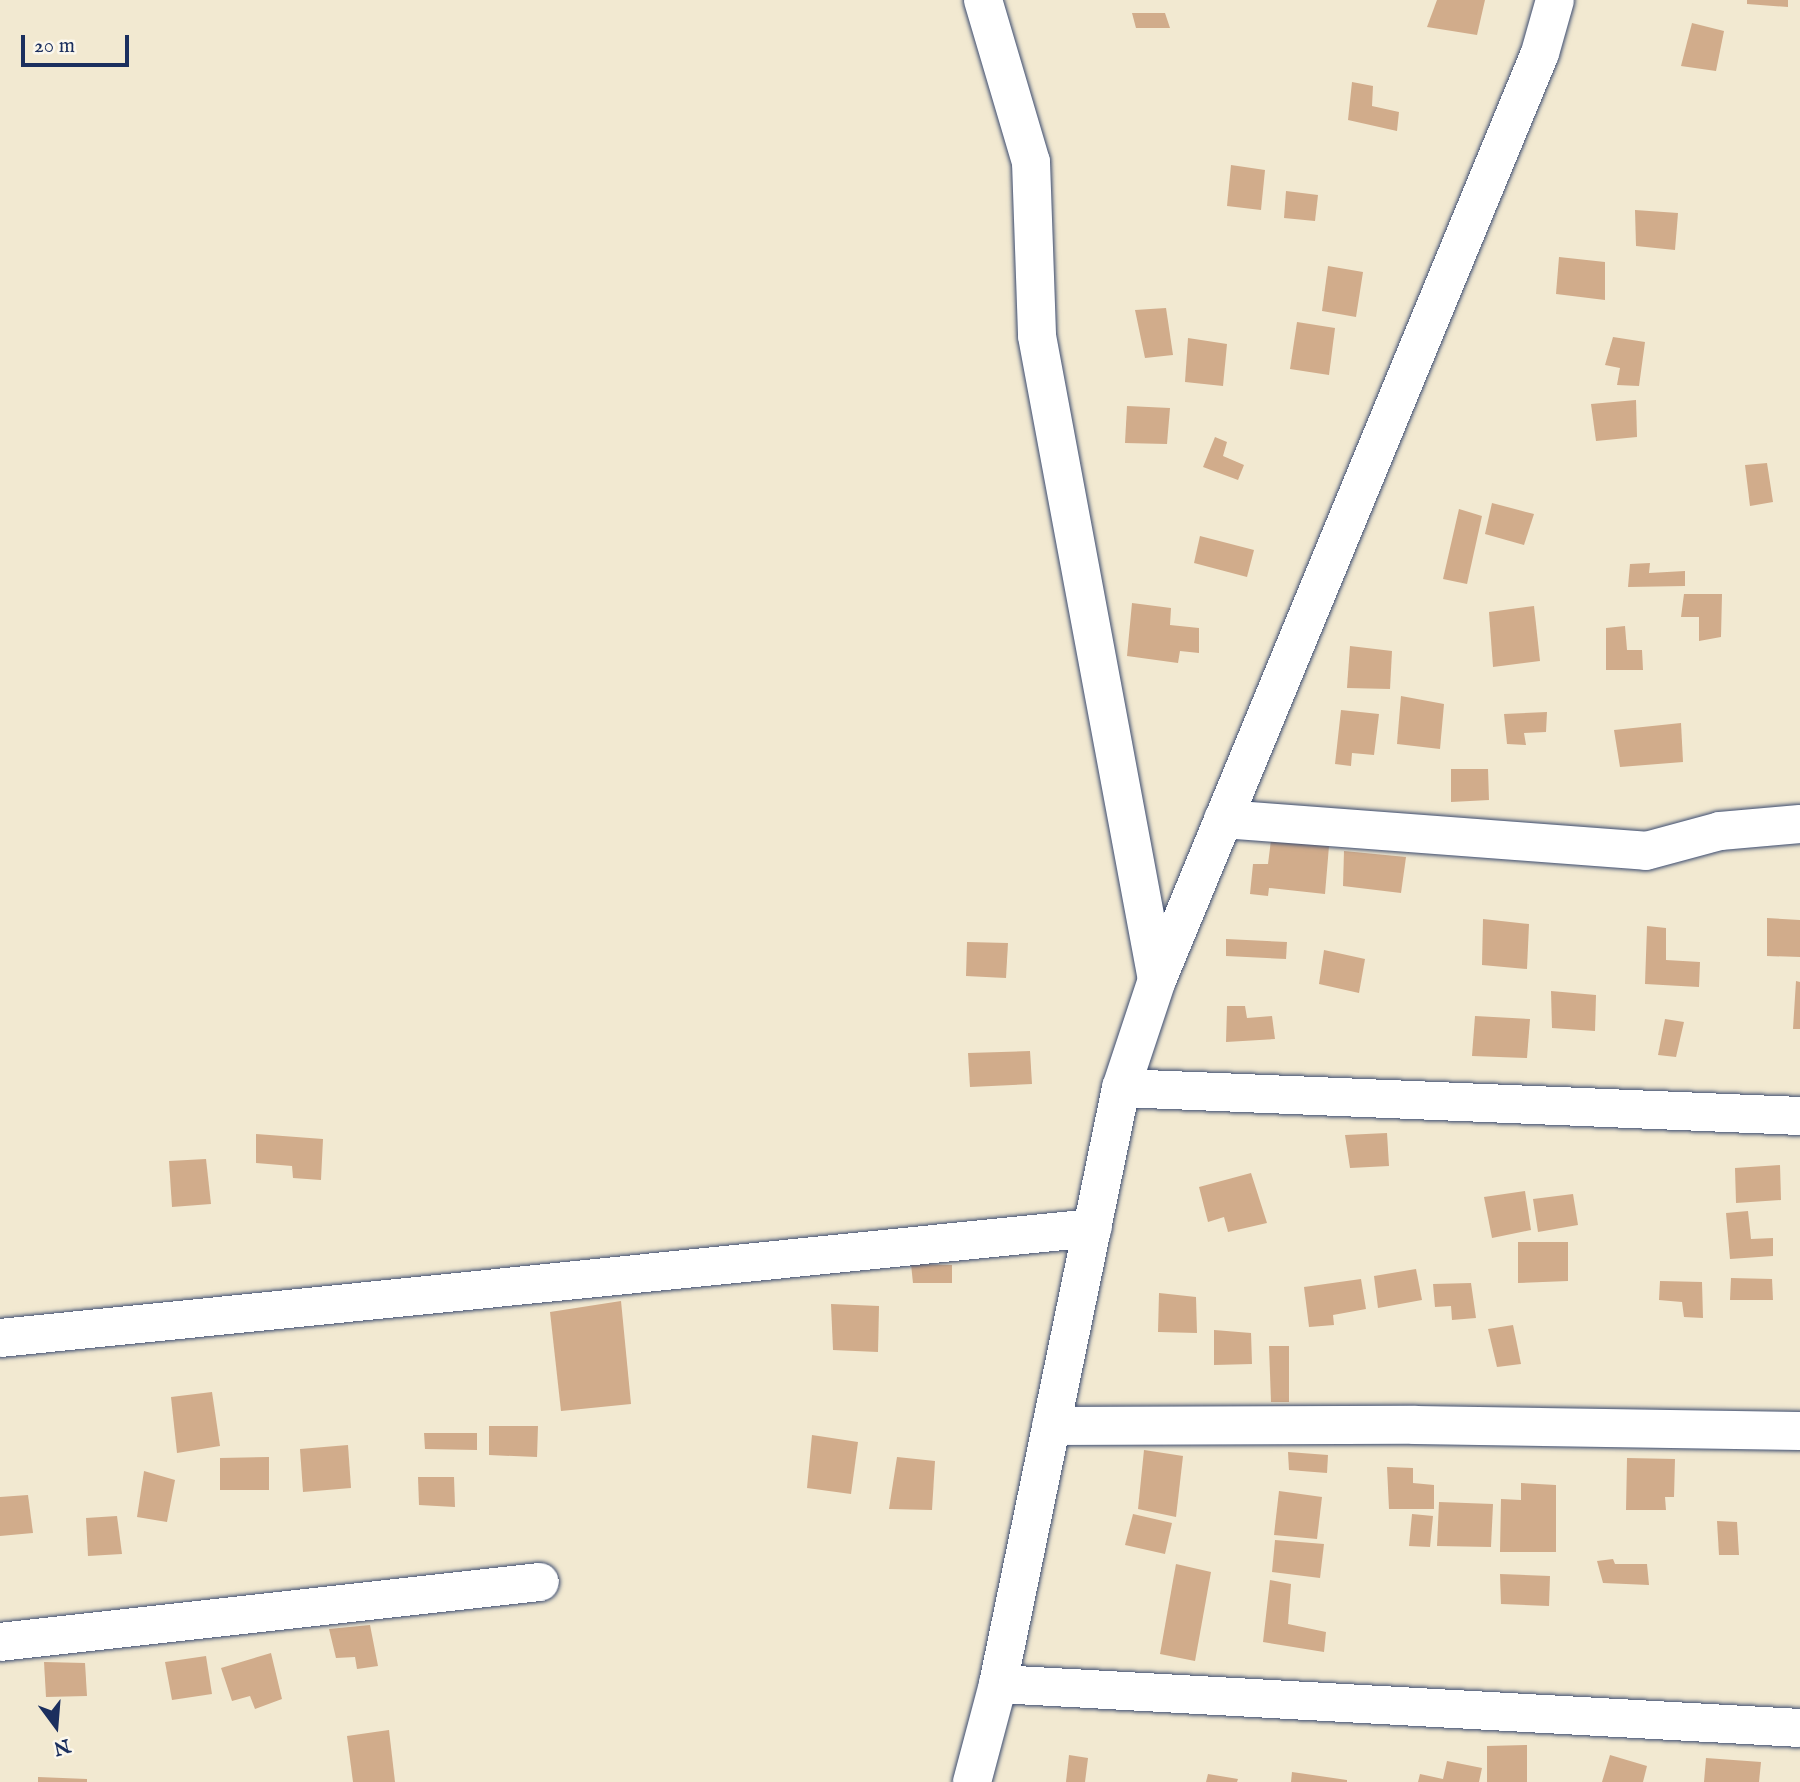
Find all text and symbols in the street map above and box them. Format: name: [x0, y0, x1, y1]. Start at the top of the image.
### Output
scale bar: [24, 21, 133, 65]
text: 20 m: [34, 33, 75, 60]
north arrow: [21, 1691, 91, 1761]
text: N: [51, 1732, 73, 1760]

